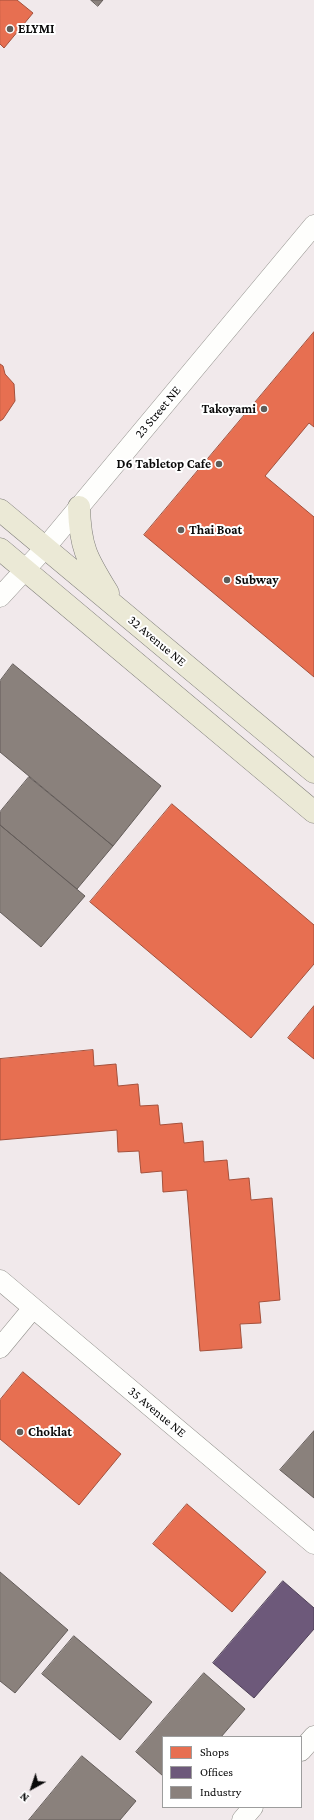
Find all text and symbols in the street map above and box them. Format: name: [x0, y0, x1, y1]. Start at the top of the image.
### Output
place label: ELYMI: [18, 21, 54, 37]
marker: ELYMI: [5, 24, 15, 34]
street label: 23 Street NE: [132, 383, 184, 441]
place label: Takoyami: [201, 401, 256, 417]
marker: Takoyami: [259, 404, 269, 414]
place label: D6 Tabletop Cafe: [117, 456, 211, 472]
marker: D6 Tabletop Cafe: [214, 459, 224, 469]
place label: Thai Boat: [189, 522, 242, 538]
marker: Thai Boat: [176, 525, 186, 535]
place label: Subway: [235, 572, 279, 588]
marker: Subway: [222, 575, 232, 585]
street label: 32 Avenue NE: [125, 612, 189, 670]
street label: 35 Avenue NE: [125, 1383, 189, 1441]
place label: Choklat: [28, 1424, 72, 1440]
marker: Choklat: [15, 1427, 25, 1437]
legend: [162, 1736, 302, 1808]
text: Shops: [200, 1745, 229, 1759]
text: Offices: [200, 1765, 233, 1779]
north arrow: [12, 1768, 52, 1808]
text: Industry: [200, 1785, 241, 1799]
text: N: [18, 1790, 31, 1804]

